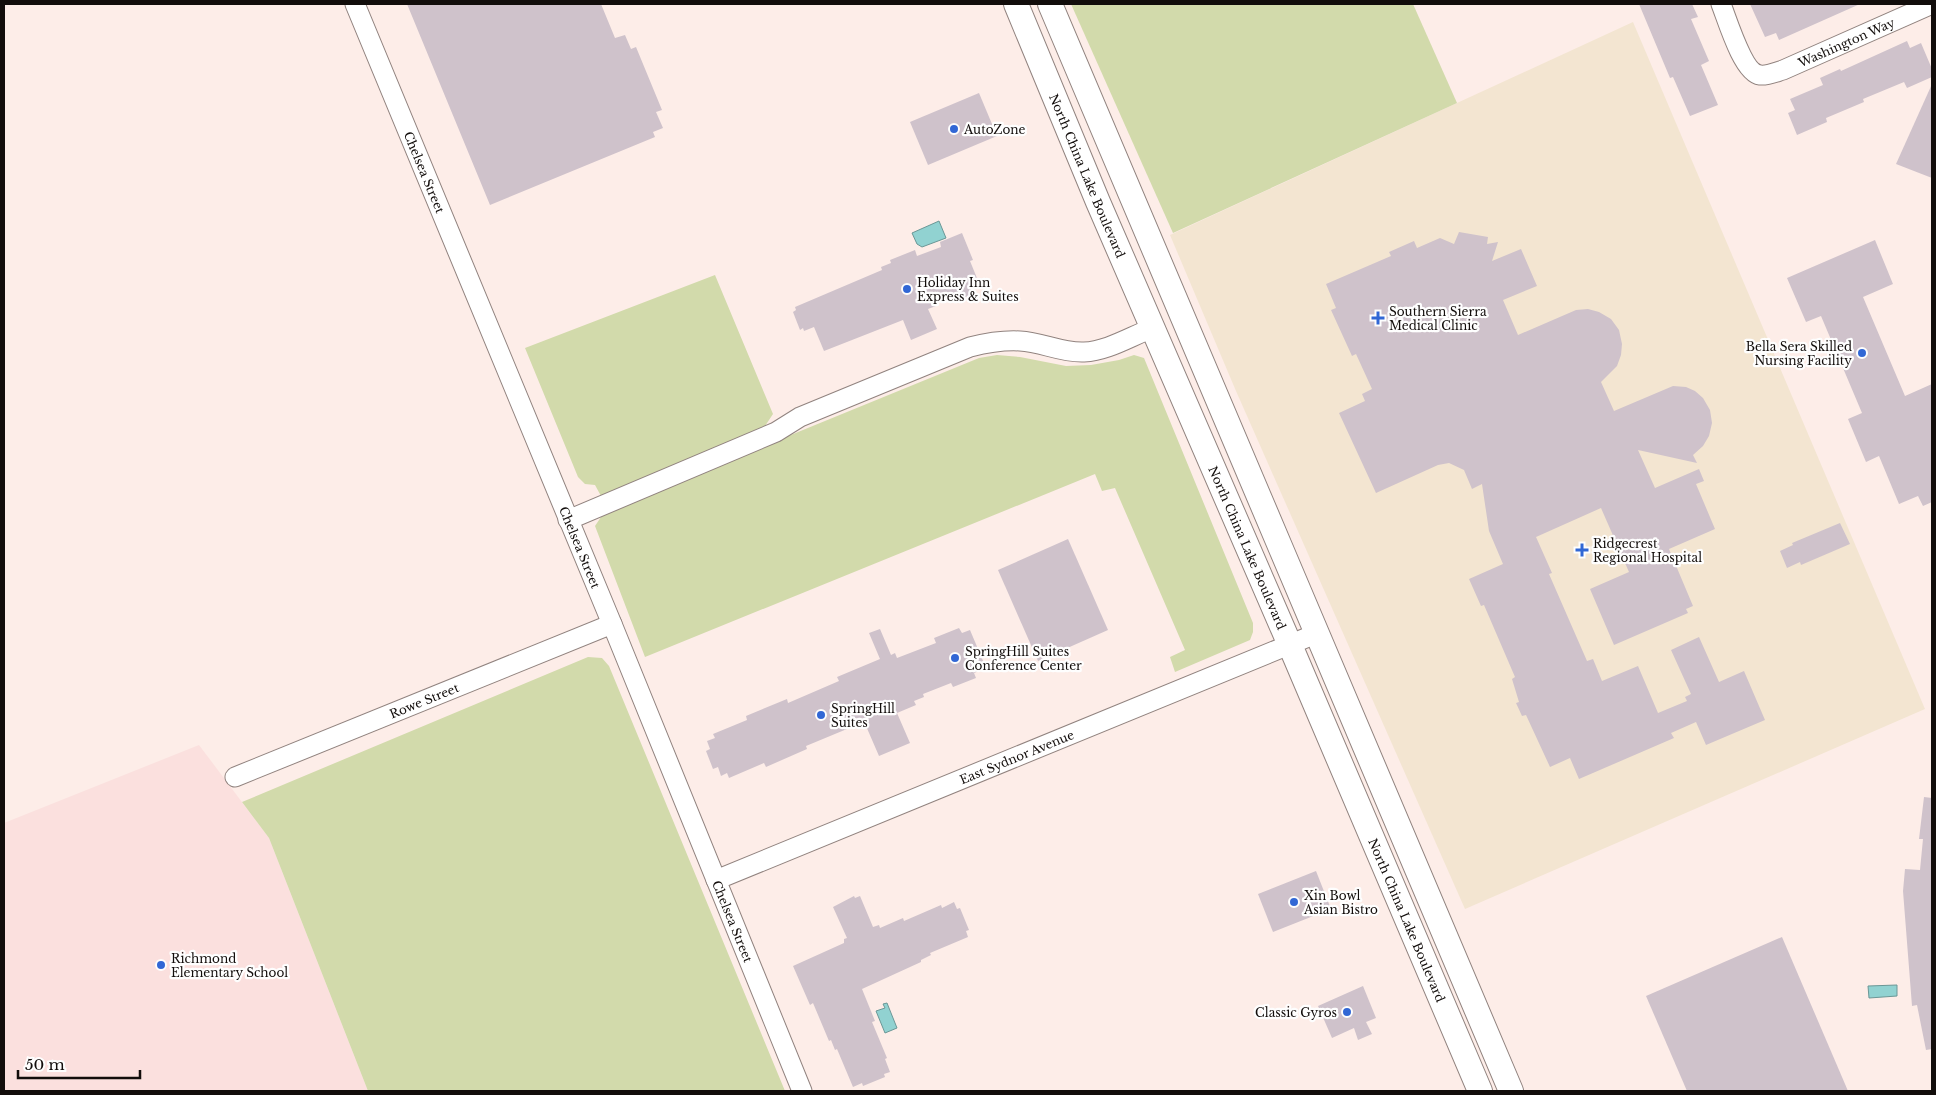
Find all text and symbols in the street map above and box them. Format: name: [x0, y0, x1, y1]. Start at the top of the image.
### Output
street label: Washington Way: [1795, 14, 1897, 70]
street label: North China Lake Boulevard: [1046, 91, 1129, 260]
place label: AutoZone: [963, 122, 1026, 137]
marker: AutoZone: [948, 123, 960, 135]
street label: Chelsea Street: [401, 129, 448, 216]
place label: Holiday Inn Express & Suites: [917, 275, 1019, 304]
marker: Holiday Inn Express & Suites: [901, 283, 913, 295]
place label: Southern Sierra Medical Clinic: [1389, 304, 1487, 333]
marker: Southern Sierra Medical Clinic: [1371, 311, 1385, 325]
place label: Bella Sera Skilled Nursing Facility: [1746, 339, 1852, 368]
marker: Bella Sera Skilled Nursing Facility: [1856, 347, 1868, 359]
street label: North China Lake Boulevard: [1206, 464, 1290, 632]
street label: Chelsea Street: [557, 504, 604, 591]
place label: Ridgecrest Regional Hospital: [1593, 536, 1702, 565]
marker: Ridgecrest Regional Hospital: [1575, 543, 1589, 557]
place label: SpringHill Suites Conference Center: [965, 644, 1082, 673]
marker: SpringHill Suites Conference Center: [949, 652, 961, 664]
street label: Rowe Street: [387, 679, 461, 721]
place label: SpringHill Suites: [831, 701, 895, 730]
marker: SpringHill Suites: [815, 709, 827, 721]
street label: East Sydnor Avenue: [957, 726, 1076, 787]
street label: North China Lake Boulevard: [1366, 836, 1449, 1004]
street label: Chelsea Street: [710, 878, 756, 965]
place label: Xin Bowl Asian Bistro: [1303, 888, 1378, 917]
marker: Xin Bowl Asian Bistro: [1288, 896, 1300, 908]
place label: Richmond Elementary School: [171, 951, 288, 980]
marker: Richmond Elementary School: [155, 959, 167, 971]
place label: Classic Gyros: [1255, 1005, 1337, 1020]
marker: Classic Gyros: [1341, 1006, 1353, 1018]
scale bar: [18, 1048, 140, 1080]
text: 50 m: [25, 1055, 65, 1074]

